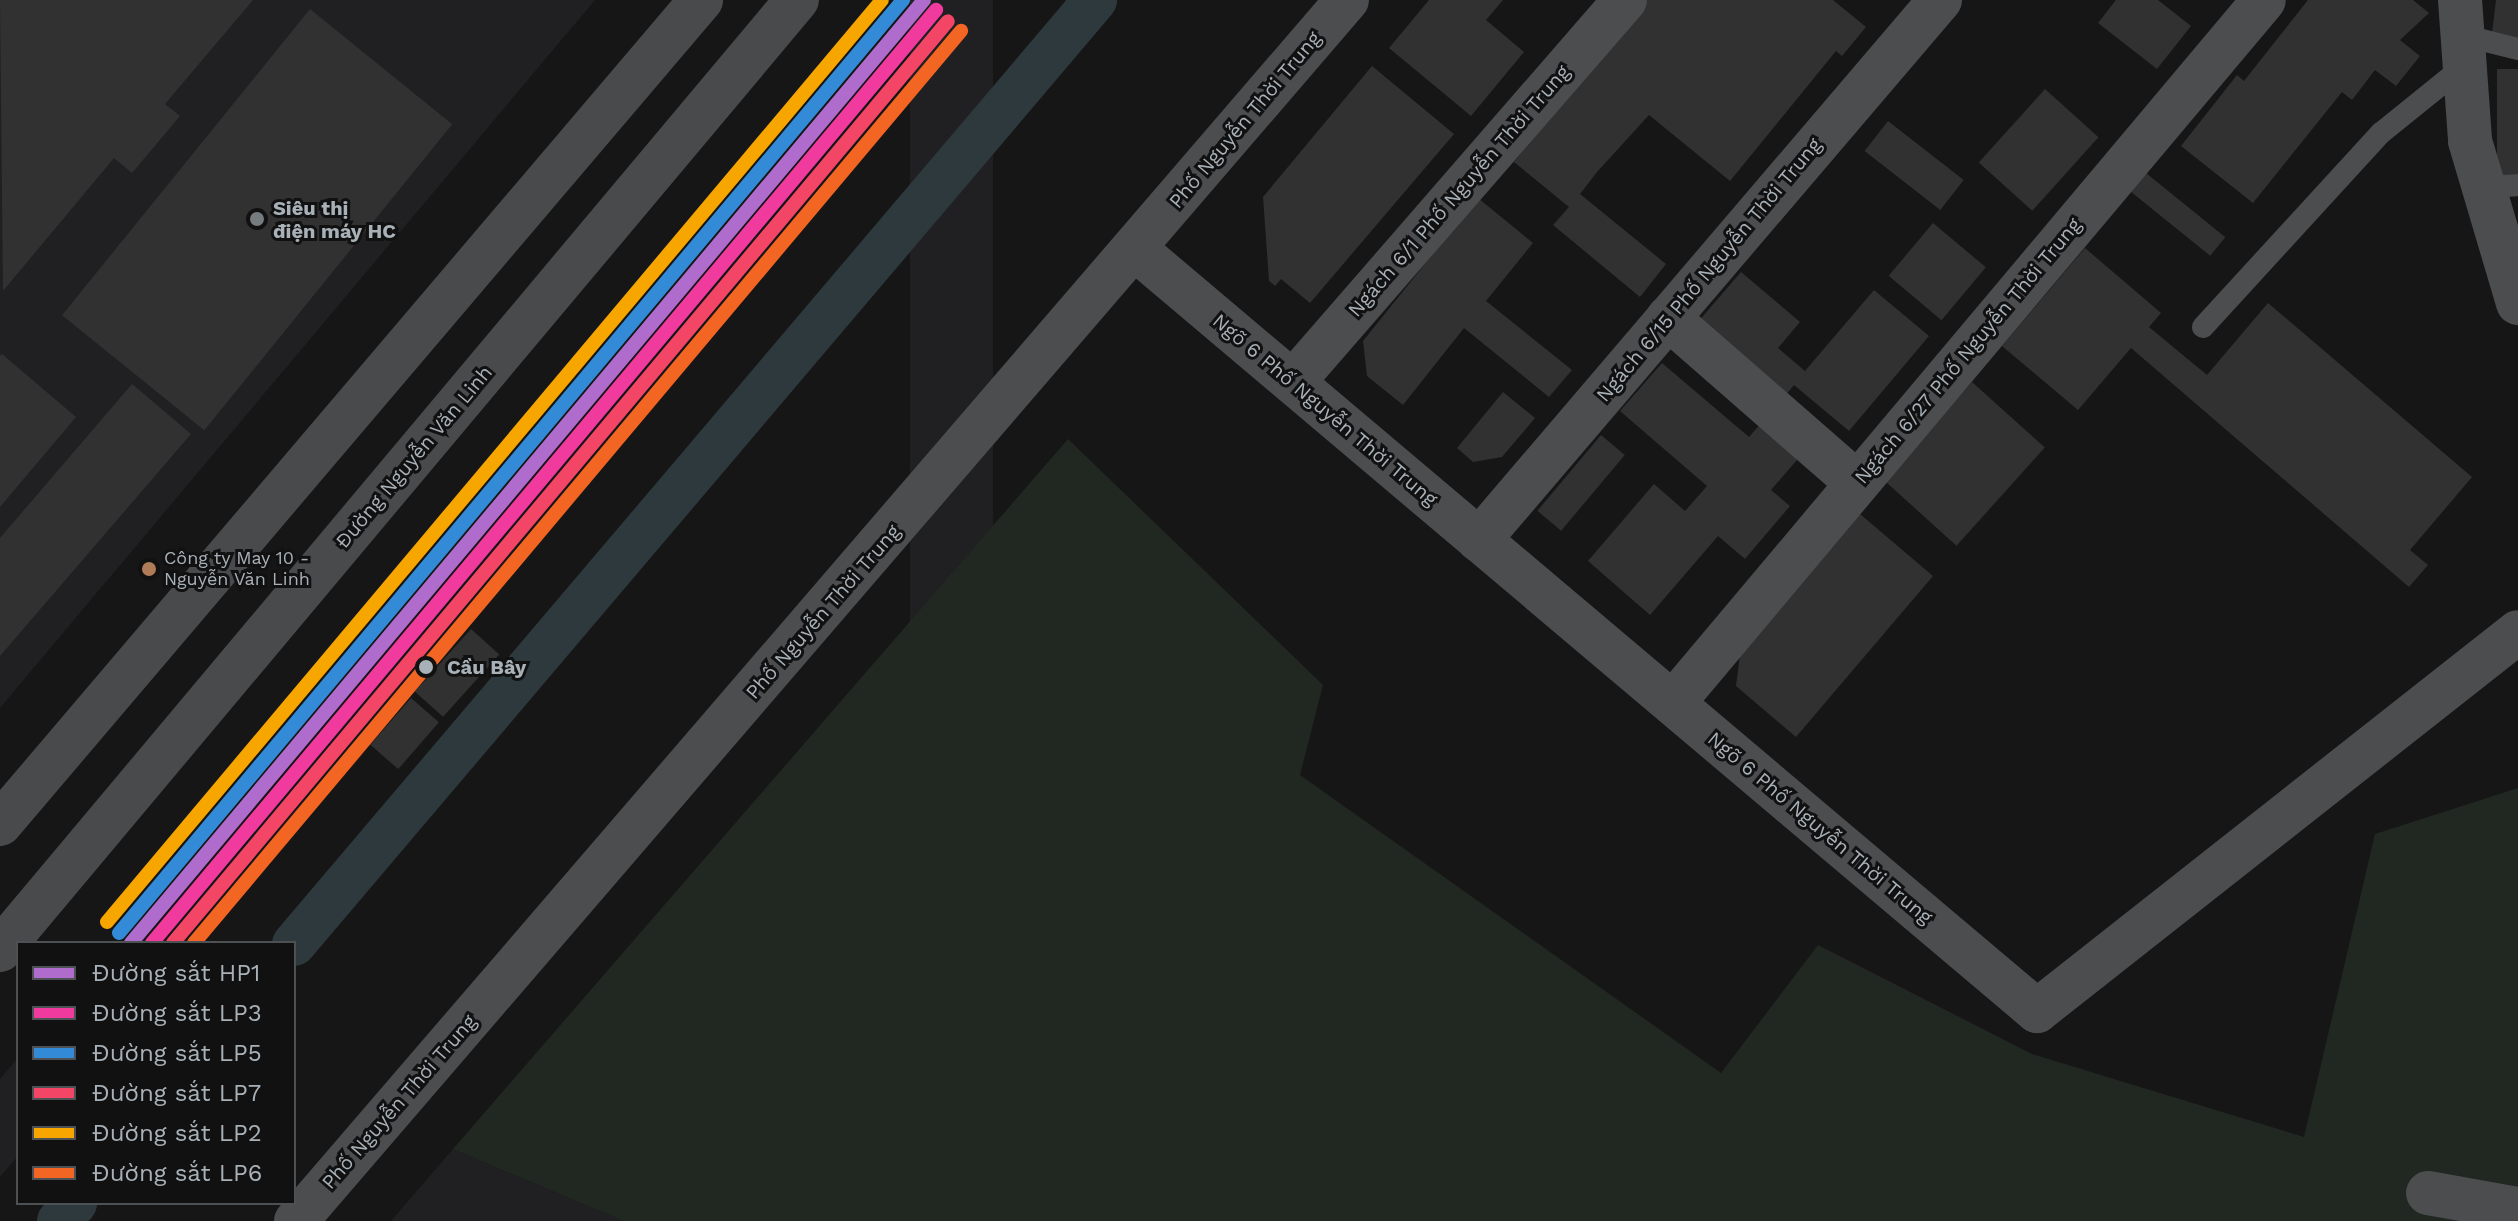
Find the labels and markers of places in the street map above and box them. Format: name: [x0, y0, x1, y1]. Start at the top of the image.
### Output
place label: Siêu thị điện máy HC: [273, 196, 396, 243]
marker: Siêu thị điện máy HC: [248, 210, 266, 228]
place label: Công ty May 10 - Nguyễn Văn Linh: [164, 548, 311, 590]
marker: Công ty May 10 - Nguyễn Văn Linh: [141, 561, 157, 577]
marker: Cầu Bây: [412, 653, 440, 681]
place label: Cầu Bây: [447, 655, 526, 679]

